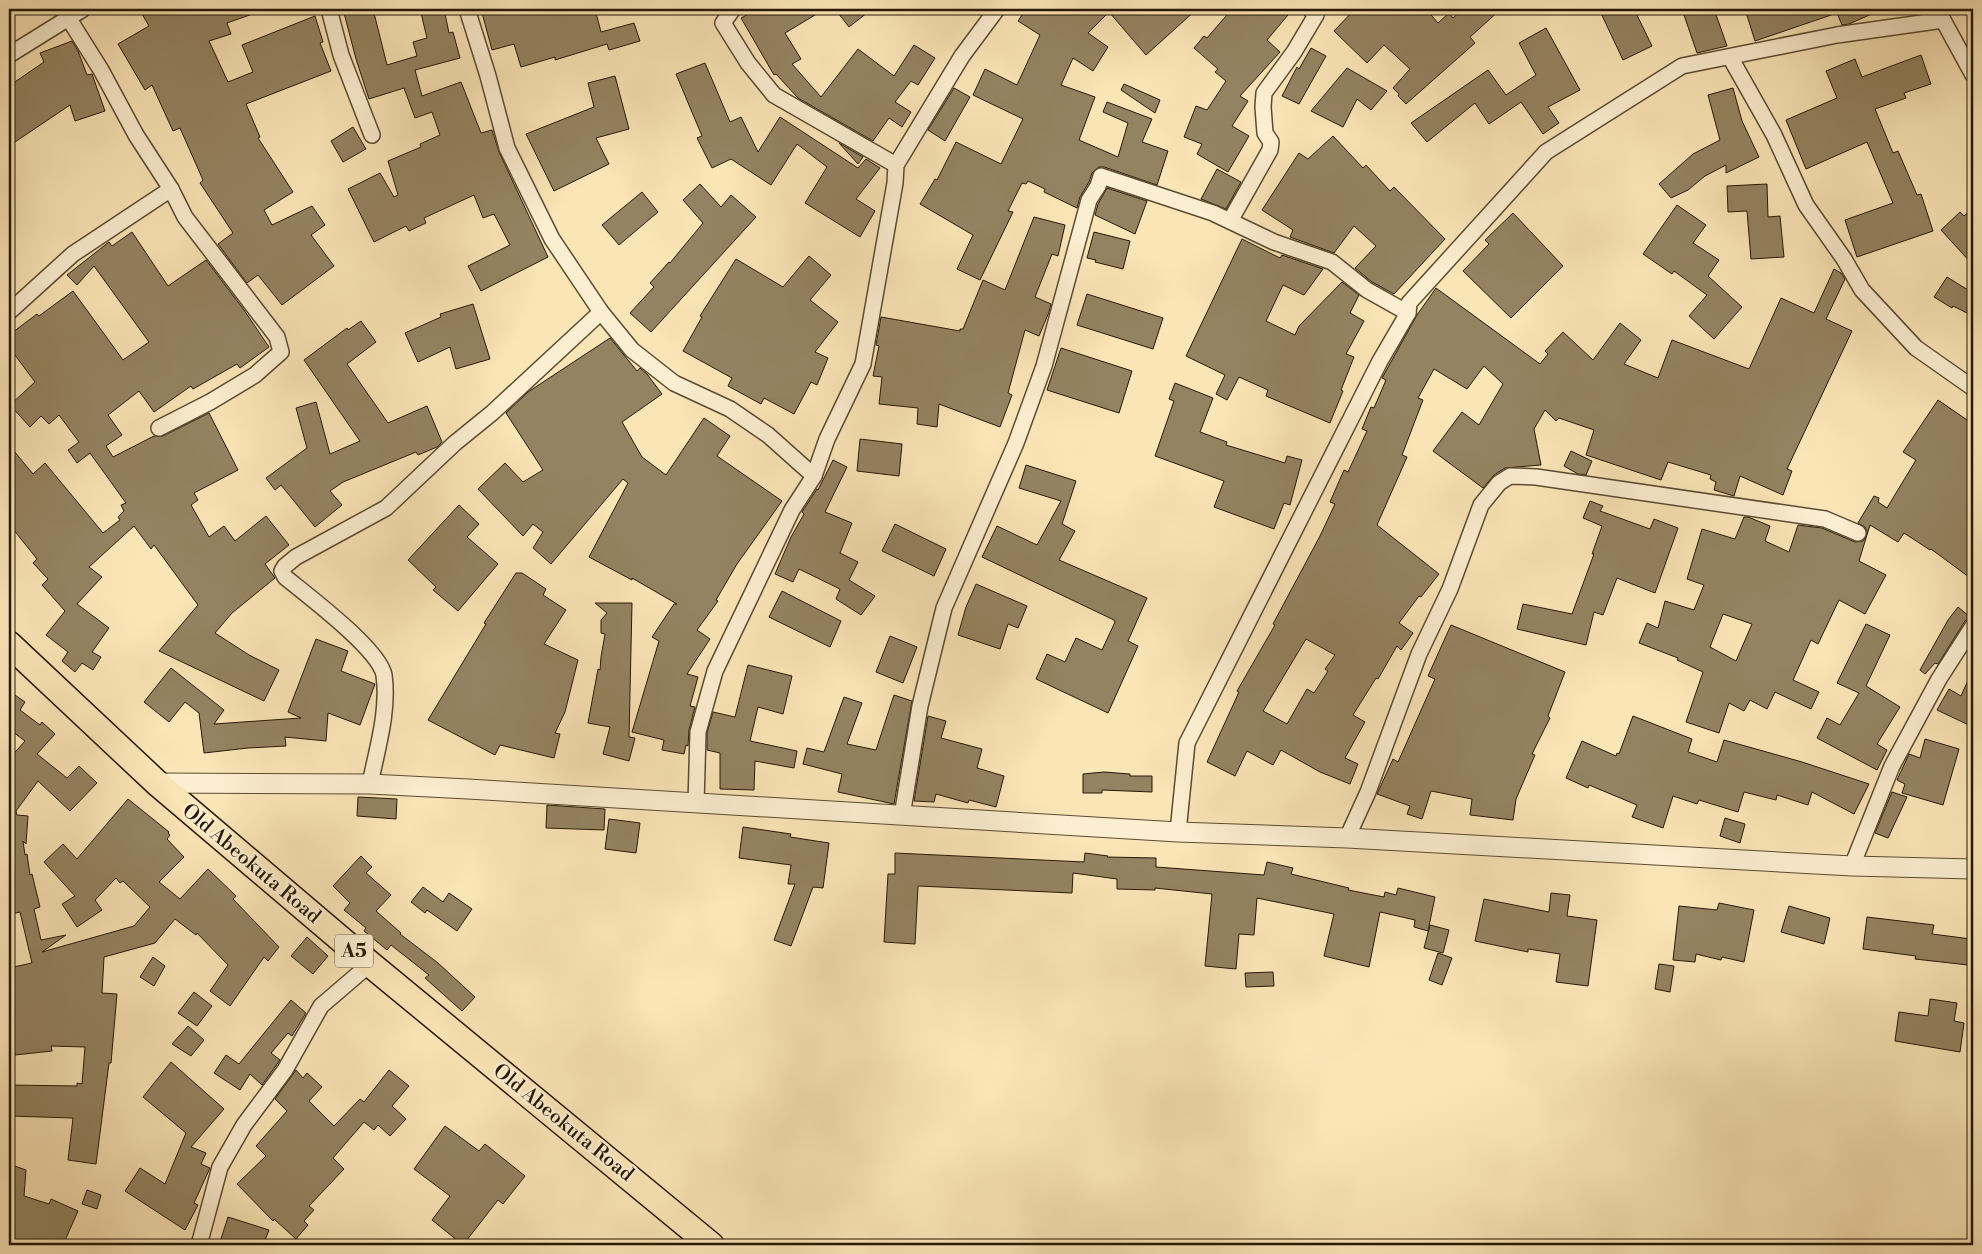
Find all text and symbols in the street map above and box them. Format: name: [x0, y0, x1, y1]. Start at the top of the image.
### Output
street label: Old Abeokuta Road: [176, 799, 326, 930]
road number: A5: [335, 934, 373, 968]
street label: Old Abeokuta Road: [488, 1059, 639, 1188]

